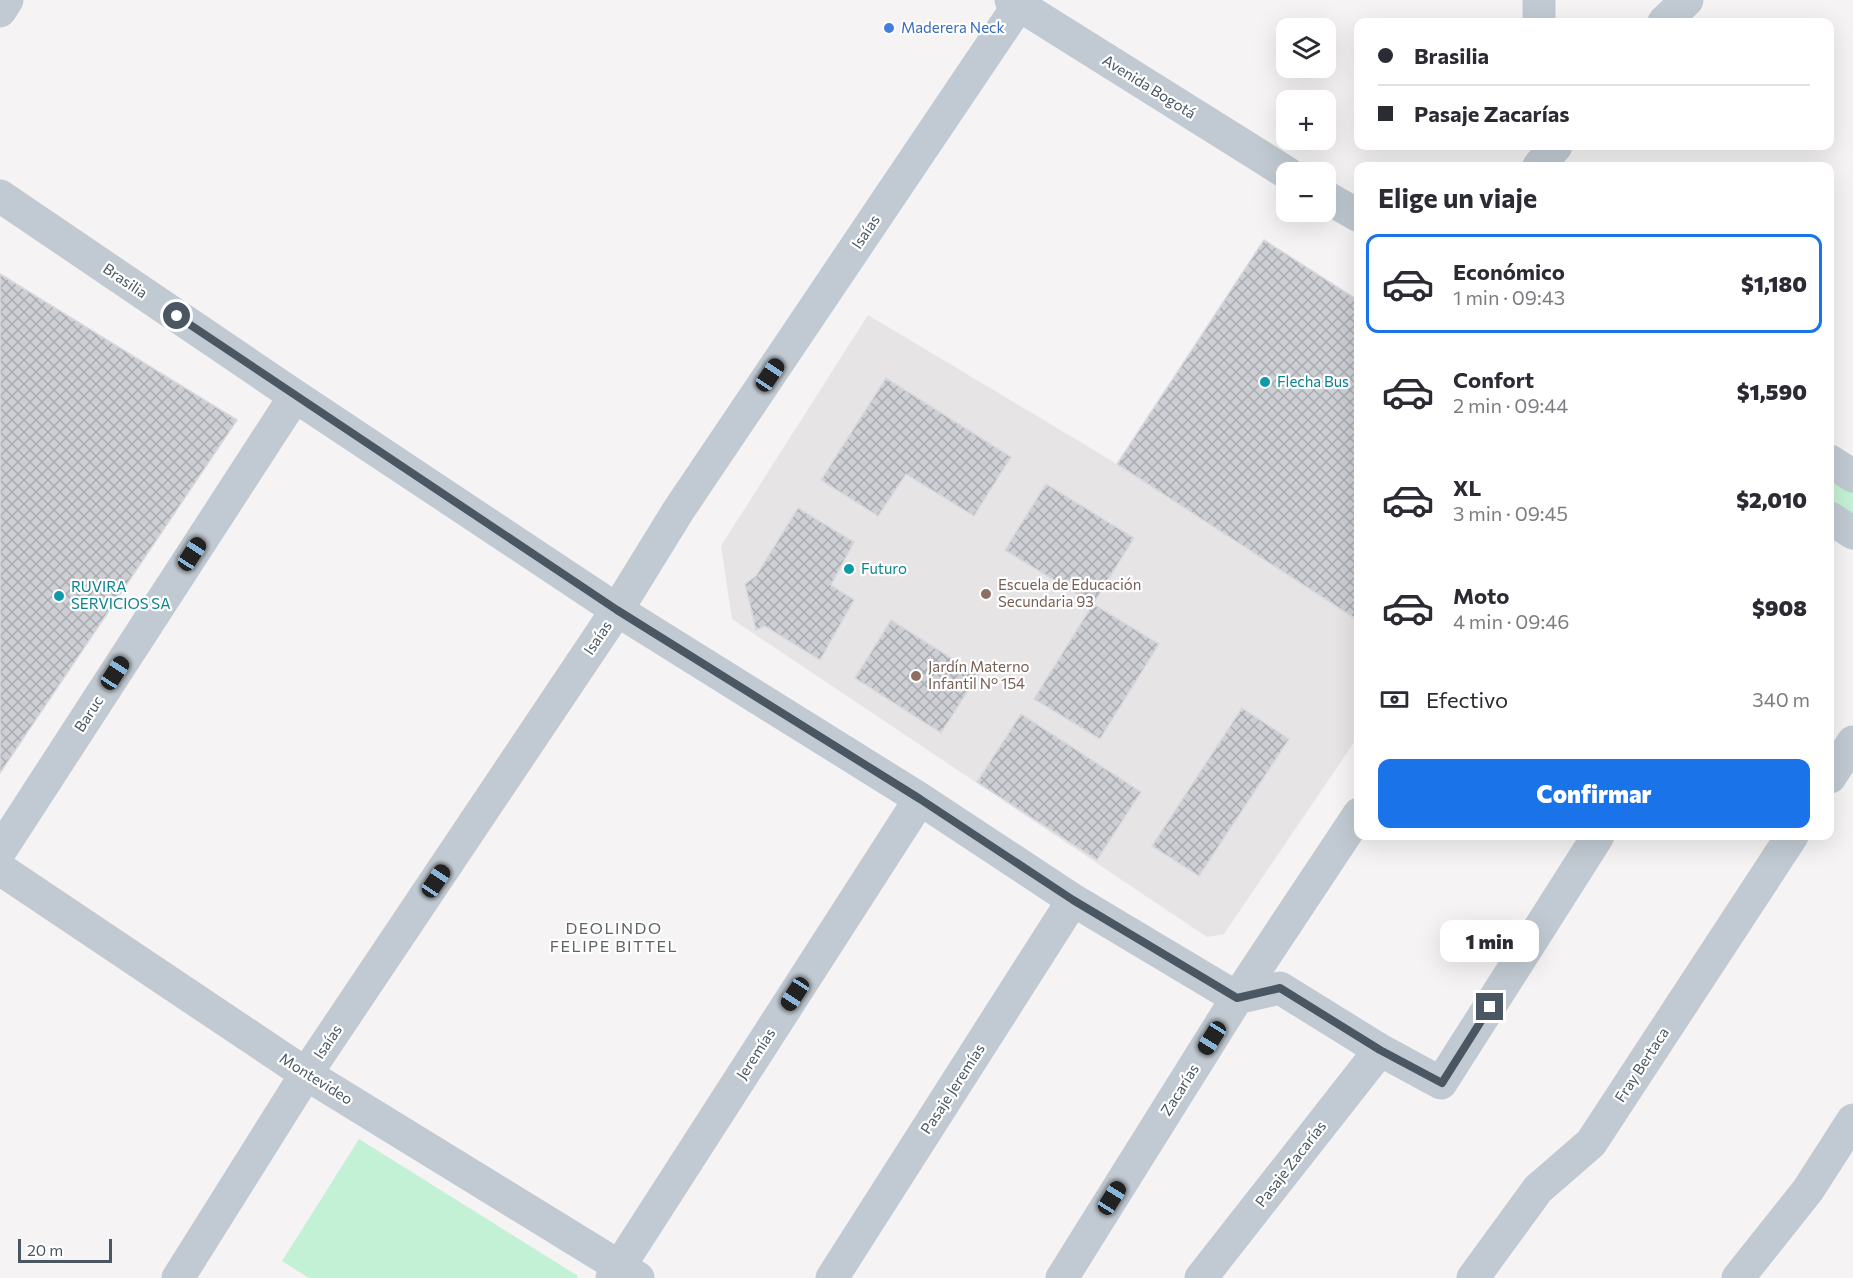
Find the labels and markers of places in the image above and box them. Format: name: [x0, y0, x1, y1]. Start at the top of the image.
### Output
place label: Maderera Neck: [901, 18, 1005, 36]
marker: Maderera Neck: [882, 21, 896, 35]
place label: Flecha Bus: [1277, 372, 1349, 390]
marker: Flecha Bus: [1258, 375, 1272, 389]
place label: Futuro: [861, 559, 907, 577]
marker: Futuro: [842, 562, 856, 576]
place label: Escuela de Educación Secundaria 93: [998, 575, 1141, 610]
place label: RUVIRA SERVICIOS SA: [71, 577, 171, 612]
marker: Escuela de Educación Secundaria 93: [979, 587, 993, 601]
marker: RUVIRA SERVICIOS SA: [52, 589, 66, 603]
place label: Jardín Materno Infantil N° 154: [928, 657, 1030, 692]
marker: Jardín Materno Infantil N° 154: [909, 669, 923, 683]

